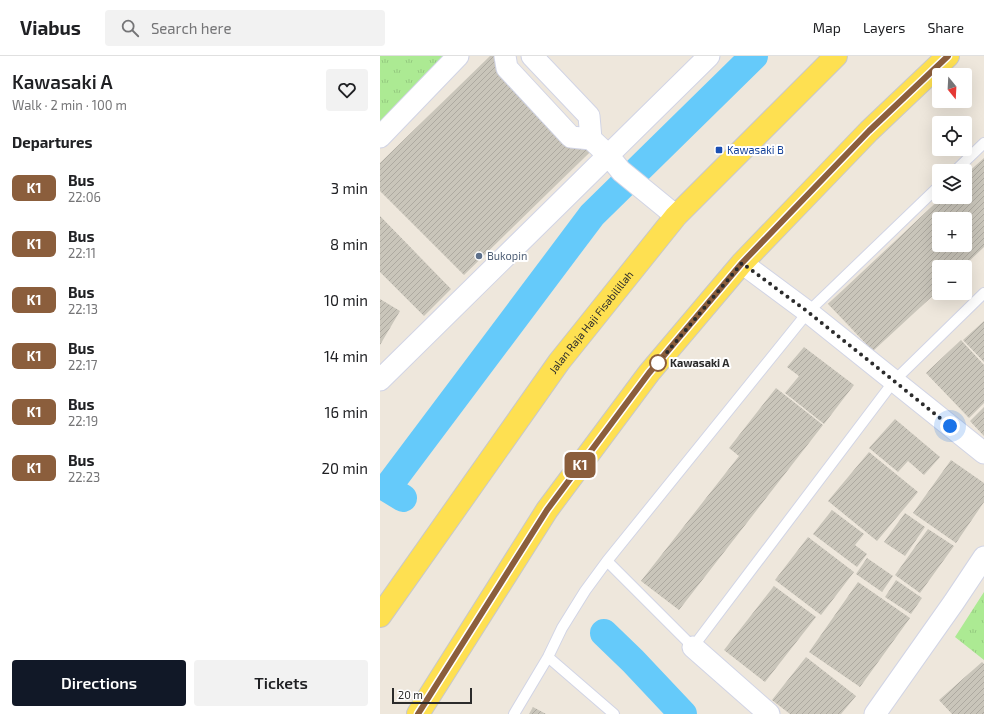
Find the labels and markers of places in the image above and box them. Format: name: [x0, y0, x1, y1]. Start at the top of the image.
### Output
place label: Kawasaki B: [727, 143, 784, 156]
marker: Kawasaki B: [714, 145, 724, 155]
place label: Bukopin: [487, 249, 527, 262]
marker: Bukopin: [474, 251, 484, 261]
marker: Kawasaki A: [649, 354, 667, 372]
place label: Kawasaki A: [670, 356, 730, 369]

